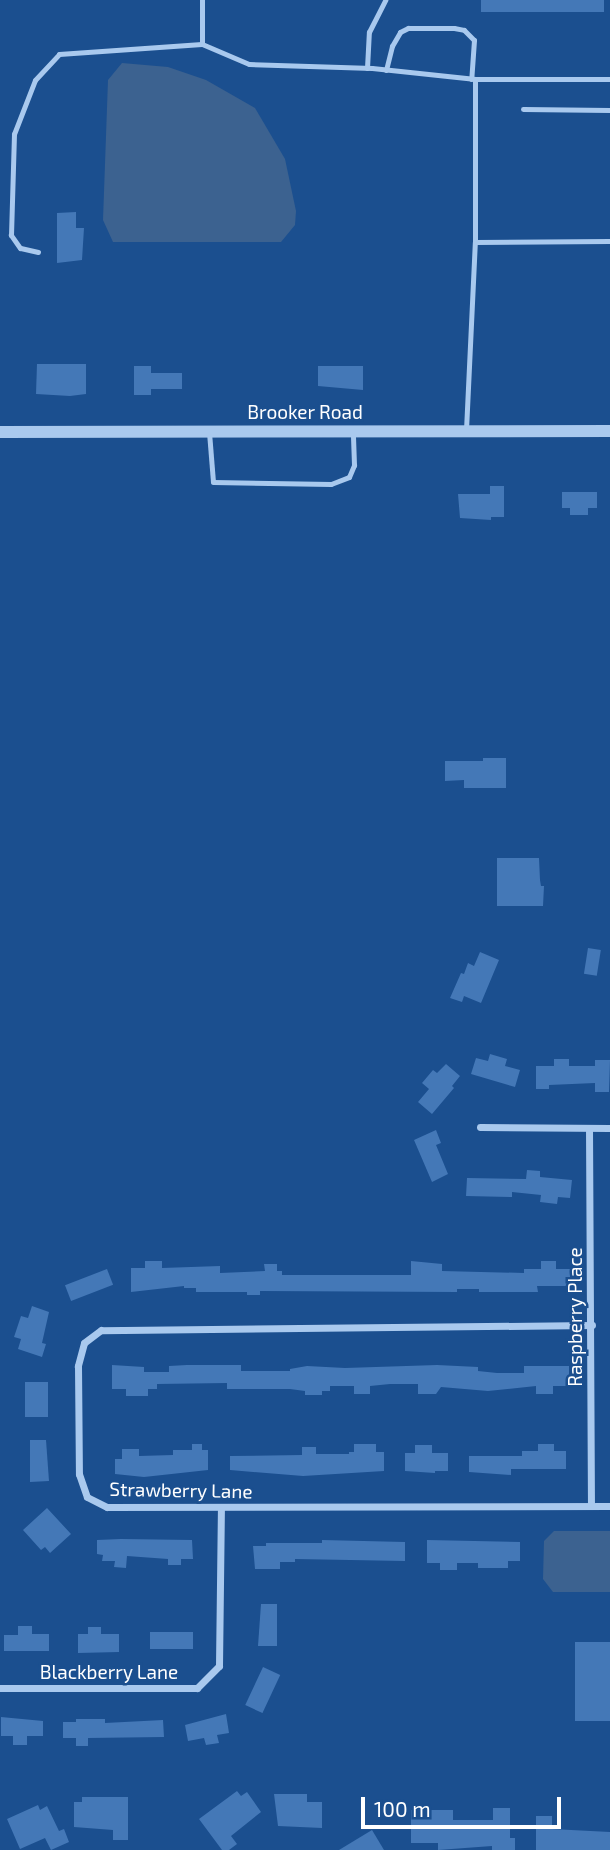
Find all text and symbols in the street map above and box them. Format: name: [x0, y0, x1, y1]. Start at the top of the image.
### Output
street label: Brooker Road: [247, 401, 363, 423]
street label: Raspberry Place: [564, 1247, 586, 1387]
street label: Strawberry Lane: [109, 1477, 253, 1503]
street label: Blackberry Lane: [40, 1661, 178, 1683]
scale bar: [365, 1784, 564, 1828]
text: 100 m: [374, 1796, 431, 1821]

